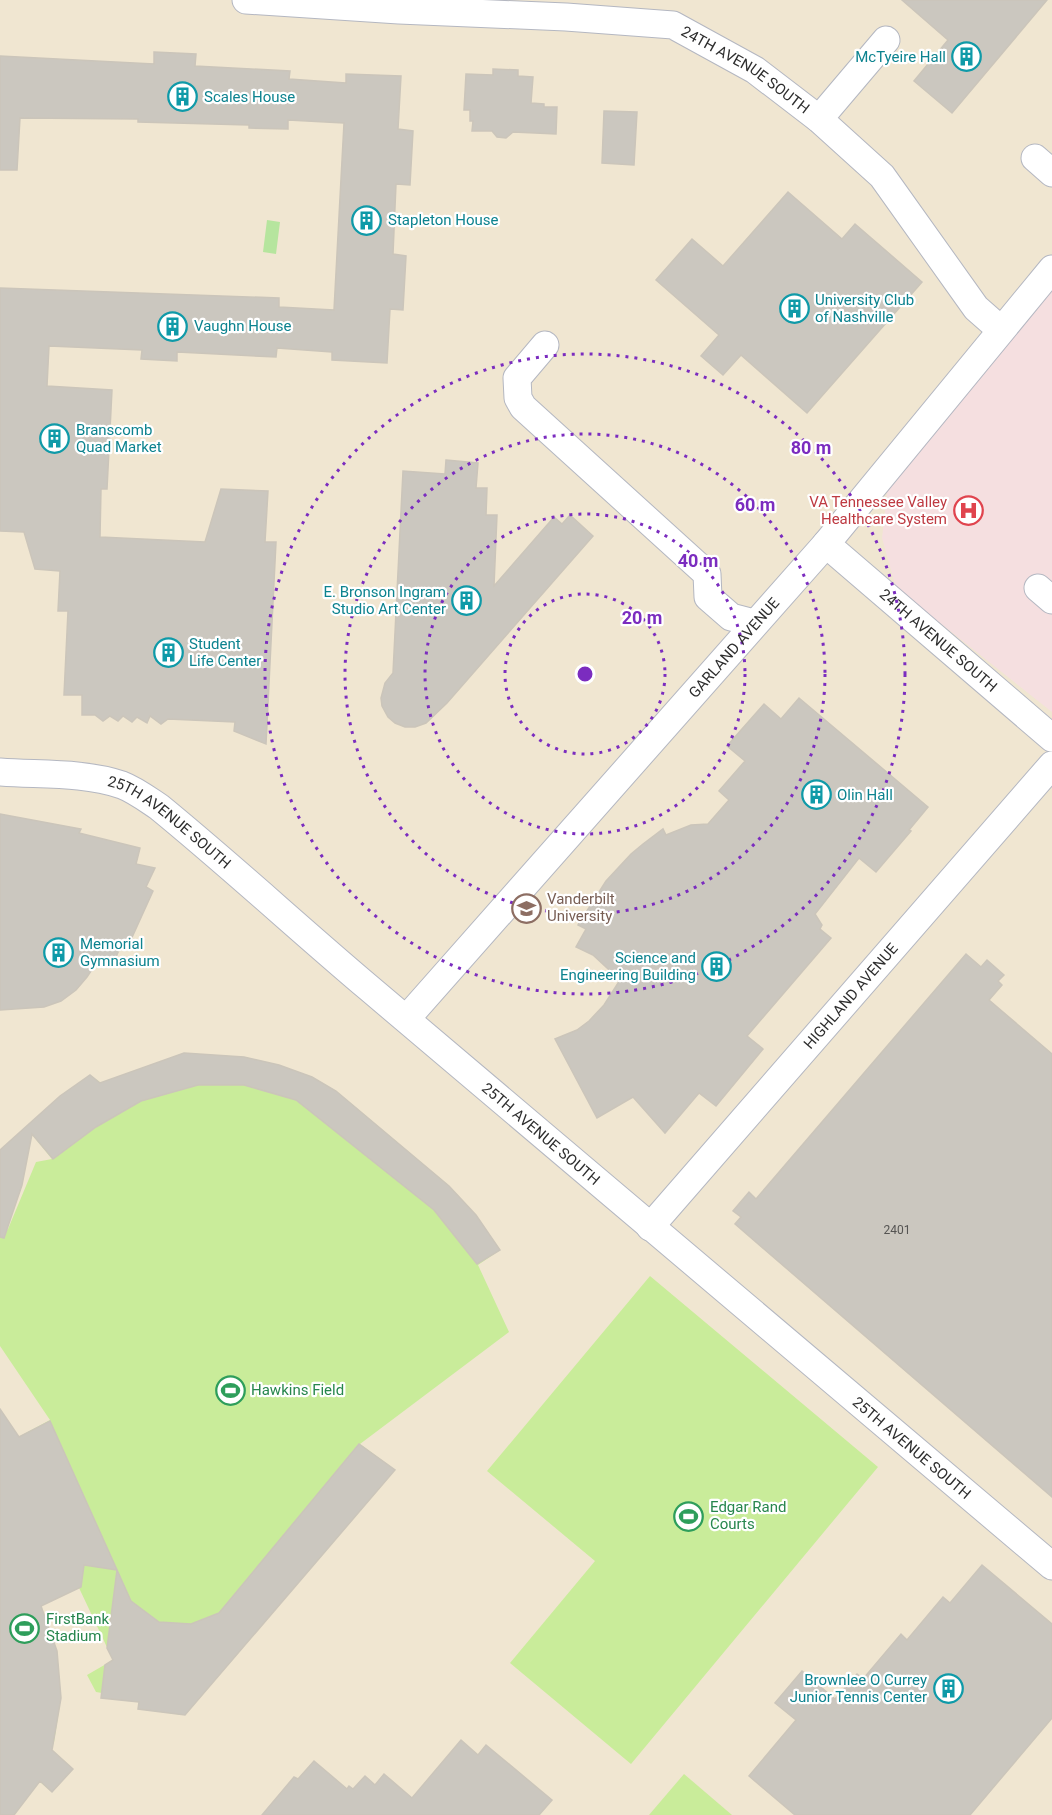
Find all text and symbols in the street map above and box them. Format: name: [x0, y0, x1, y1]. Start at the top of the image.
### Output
street label: 24TH AVENUE SOUTH: [678, 22, 813, 117]
building icon: McTyeire Hall: [951, 41, 983, 73]
place label: McTyeire Hall: [855, 48, 946, 66]
building icon: Scales House: [167, 81, 199, 113]
place label: Scales House: [204, 88, 295, 106]
building icon: Stapleton House: [351, 204, 383, 236]
place label: Stapleton House: [388, 211, 499, 229]
place label: University Club of Nashville: [815, 291, 914, 326]
building icon: University Club of Nashville: [778, 293, 810, 325]
building icon: Vaughn House: [157, 310, 189, 342]
place label: Vaughn House: [194, 317, 292, 335]
place label: Branscomb Quad Market: [76, 421, 162, 456]
building icon: Branscomb Quad Market: [39, 423, 71, 455]
text: 80 m: [791, 437, 831, 458]
place label: VA Tennessee Valley Healthcare System: [809, 493, 947, 528]
text: 60 m: [735, 494, 775, 515]
hospital icon: VA Tennessee Valley Healthcare System: [952, 495, 984, 527]
text: 40 m: [678, 550, 718, 571]
place label: E. Bronson Ingram Studio Art Center: [323, 583, 446, 618]
building icon: E. Bronson Ingram Studio Art Center: [451, 585, 483, 617]
street label: 24TH AVENUE SOUTH: [876, 585, 1001, 696]
street label: GARLAND AVENUE: [685, 594, 784, 702]
text: 20 m: [622, 607, 662, 628]
place label: Student Life Center: [189, 635, 261, 670]
building icon: Student Life Center: [152, 637, 184, 669]
centre of rings: [575, 664, 595, 684]
street label: 25TH AVENUE SOUTH: [106, 772, 235, 873]
building icon: Olin Hall: [800, 779, 832, 811]
place label: Olin Hall: [837, 786, 893, 804]
place label: Vanderbilt University: [547, 890, 615, 925]
school or university icon: Vanderbilt University: [510, 892, 542, 924]
place label: Memorial Gymnasium: [80, 935, 160, 970]
building icon: Memorial Gymnasium: [43, 937, 75, 969]
street label: HIGHLAND AVENUE: [800, 939, 902, 1053]
place label: Science and Engineering Building: [560, 949, 696, 984]
building icon: Science and Engineering Building: [701, 951, 733, 983]
street label: 25TH AVENUE SOUTH: [478, 1079, 603, 1189]
house number: 2401: [884, 1223, 910, 1237]
sports icon: Hawkins Field: [214, 1374, 246, 1406]
place label: Hawkins Field: [251, 1381, 344, 1399]
street label: 25TH AVENUE SOUTH: [849, 1393, 974, 1503]
place label: Edgar Rand Courts: [710, 1498, 786, 1533]
sports icon: Edgar Rand Courts: [673, 1500, 705, 1532]
place label: FirstBank Stadium: [46, 1610, 109, 1645]
sports icon: FirstBank Stadium: [9, 1612, 41, 1644]
place label: Brownlee O Currey Junior Tennis Center: [790, 1671, 927, 1706]
building icon: Brownlee O Currey Junior Tennis Center: [932, 1673, 964, 1705]

